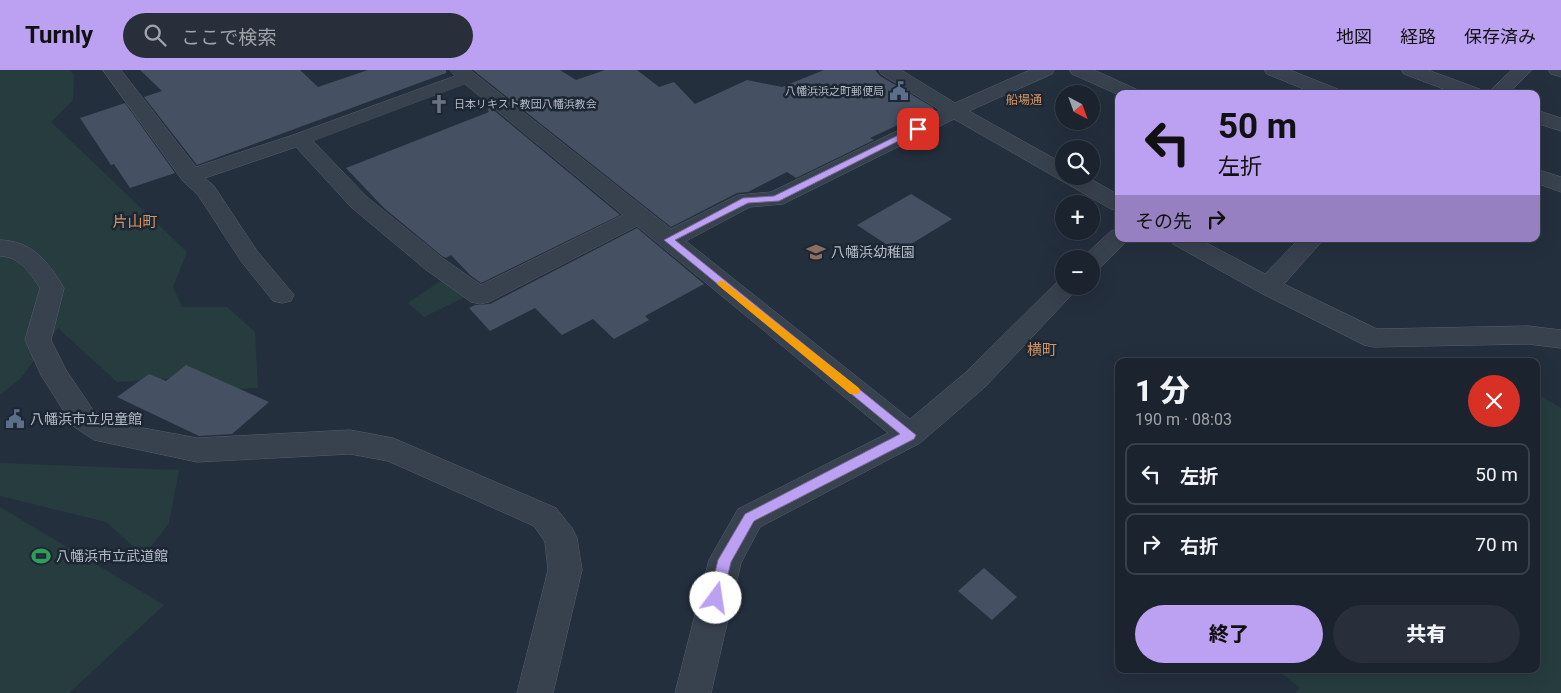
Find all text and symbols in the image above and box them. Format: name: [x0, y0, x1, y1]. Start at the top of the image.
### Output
search box: [123, 13, 473, 58]
text: Turnly: [25, 21, 93, 49]
icon: search: [141, 21, 169, 49]
text: ここで検索: [181, 26, 276, 49]
text: 地図: [1336, 26, 1372, 47]
text: 経路: [1400, 26, 1436, 47]
text: 保存済み: [1464, 26, 1536, 47]
public building icon: 八幡浜浜之町郵便局: [888, 80, 910, 102]
place label: 八幡浜浜之町郵便局: [785, 85, 884, 98]
north arrow: [1055, 85, 1100, 130]
map controls: [1055, 85, 1100, 295]
church icon: 日本リキスト教団八幡浜教会: [428, 93, 450, 115]
district label: 船場通: [1006, 93, 1042, 107]
place label: 日本リキスト教団八幡浜教会: [454, 98, 597, 111]
text: 50 m: [1218, 106, 1297, 147]
pin: [897, 108, 939, 150]
icon: left: [1135, 110, 1200, 175]
icon: arrive: [904, 115, 932, 143]
button: search: [1055, 140, 1100, 185]
text: 左折: [1218, 154, 1262, 179]
button: +: [1055, 195, 1100, 240]
icon: right: [1202, 205, 1230, 233]
text: その先: [1135, 210, 1192, 233]
district label: 片山町: [112, 213, 158, 231]
school or university icon: 八幡浜幼稚園: [805, 241, 827, 263]
place label: 八幡浜幼稚園: [831, 244, 915, 260]
button: −: [1055, 250, 1100, 295]
district label: 横町: [1027, 341, 1057, 359]
text: 1 分: [1135, 373, 1190, 408]
button: close: [1468, 375, 1520, 427]
public building icon: 八幡浜市立児童館: [4, 408, 26, 430]
text: 190 m · 08:03: [1135, 410, 1232, 429]
place label: 八幡浜市立児童館: [30, 411, 142, 427]
icon: left: [1137, 460, 1165, 488]
text: 50 m: [1475, 463, 1518, 486]
text: 左折: [1180, 465, 1218, 488]
icon: right: [1137, 530, 1165, 558]
text: 70 m: [1475, 533, 1518, 556]
text: 右折: [1180, 535, 1218, 558]
sports icon: 八幡浜市立武道館: [30, 545, 52, 567]
place label: 八幡浜市立武道館: [56, 548, 168, 564]
position arrow: [689, 571, 741, 623]
button: 終了: [1135, 605, 1323, 663]
button: 共有: [1333, 605, 1520, 663]

